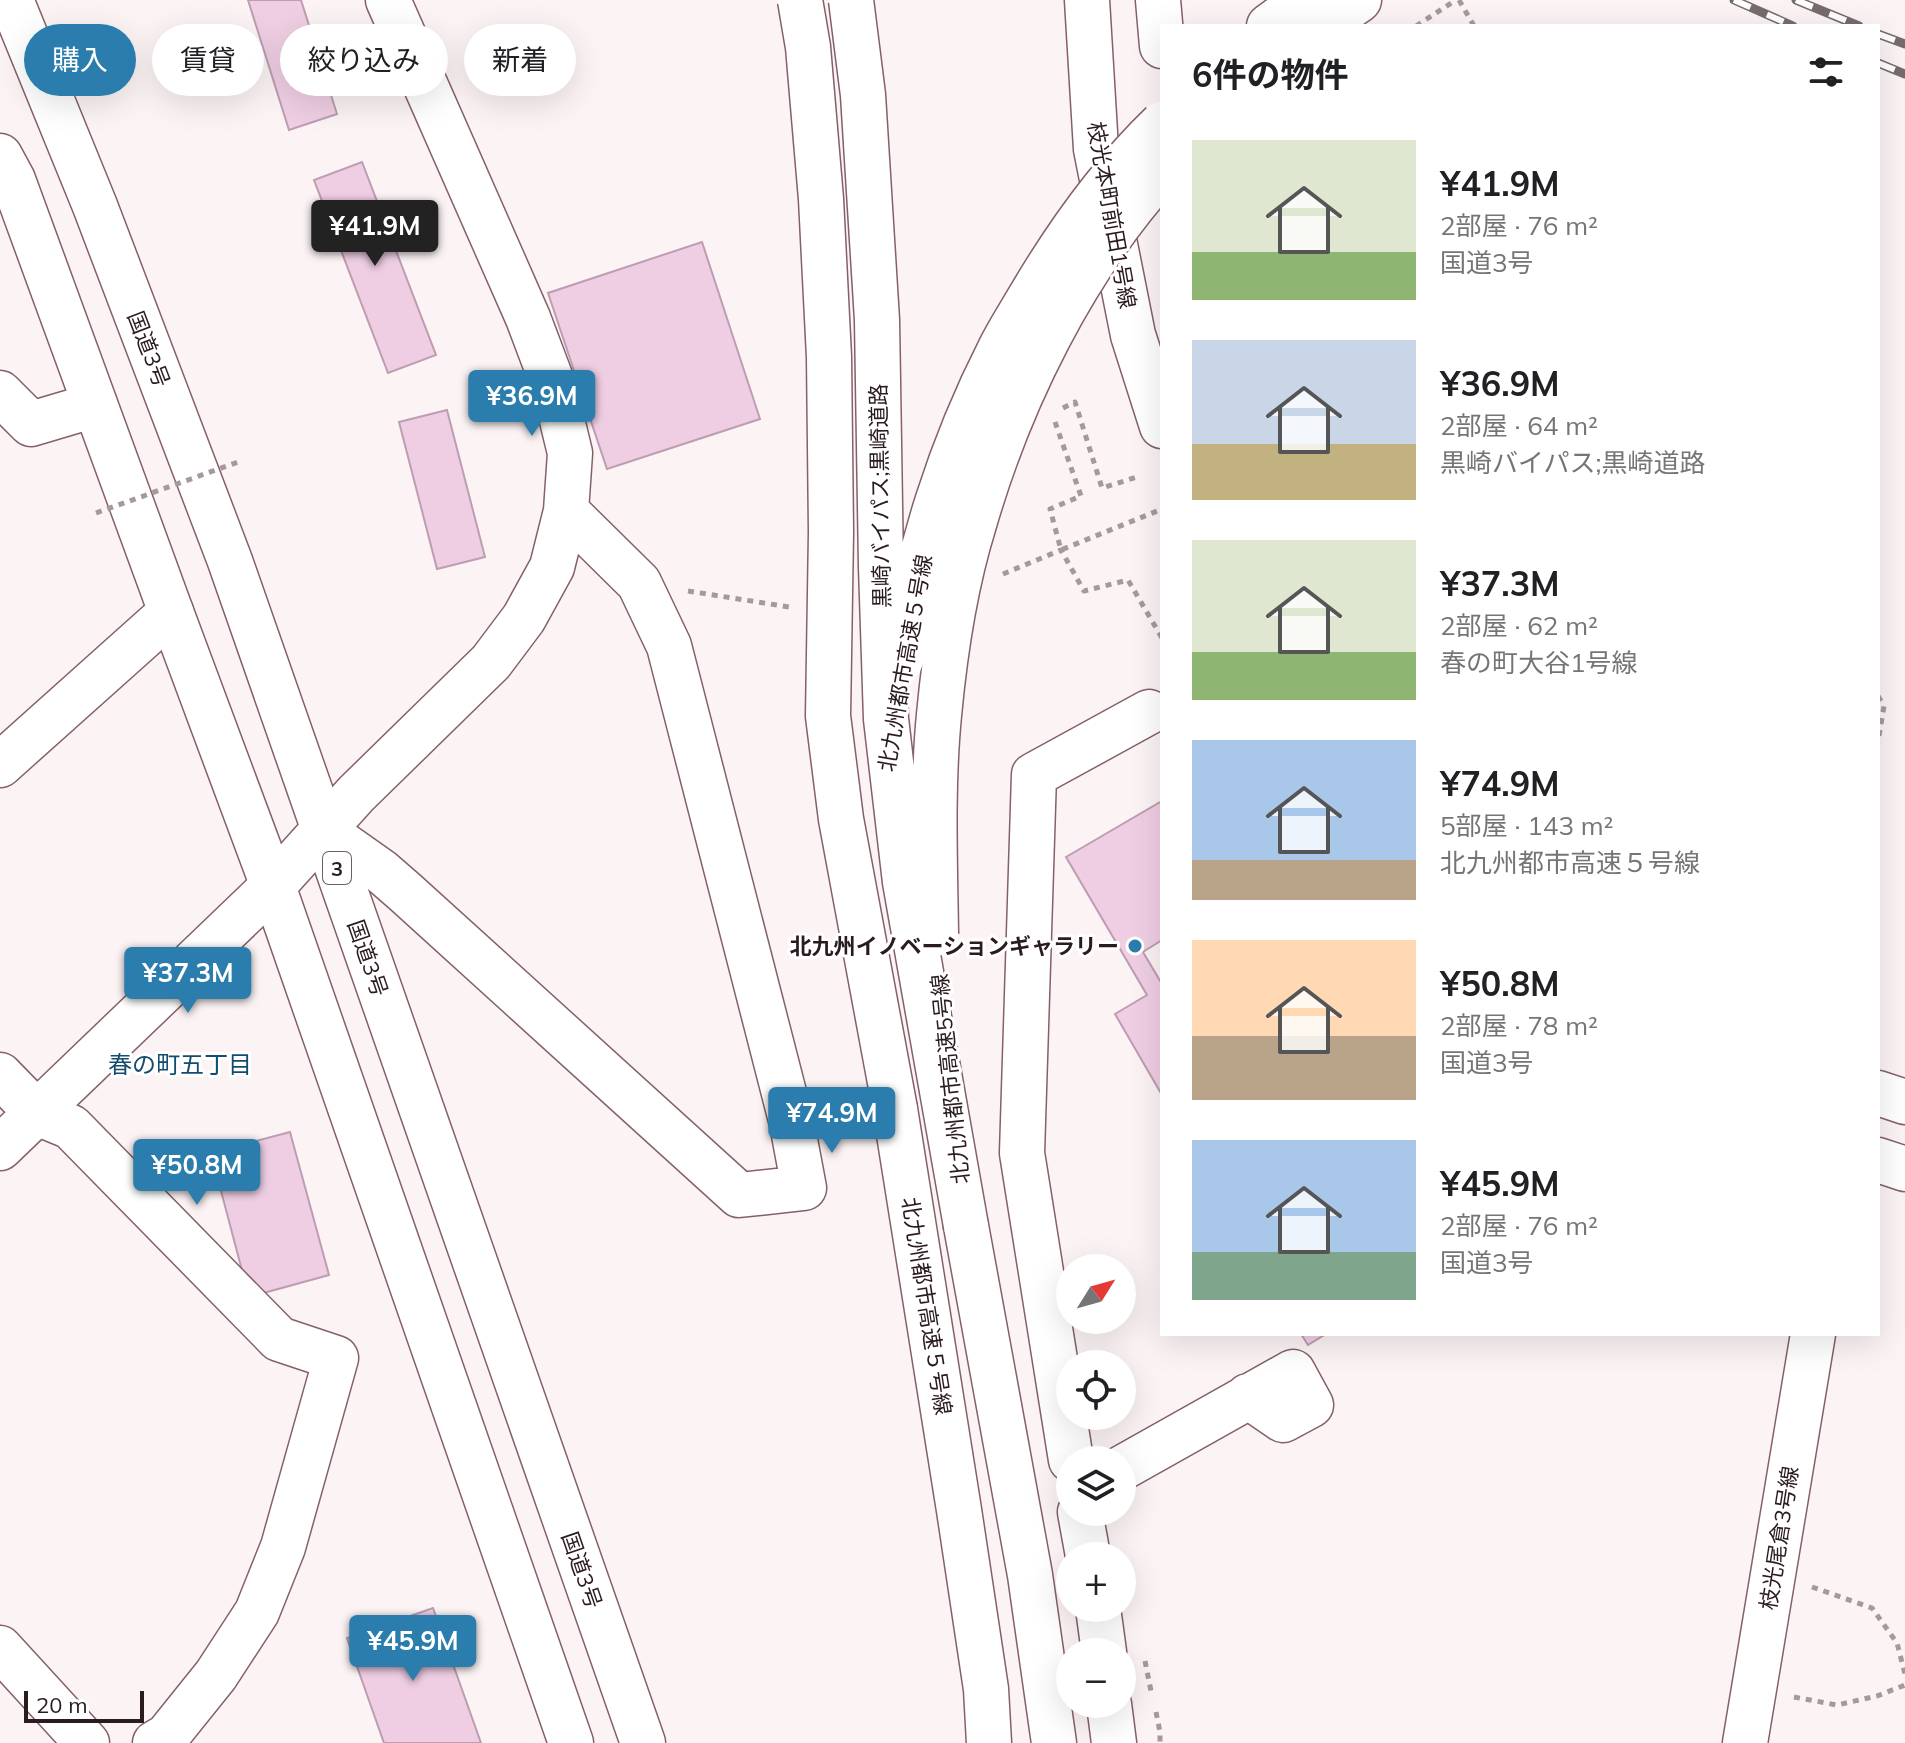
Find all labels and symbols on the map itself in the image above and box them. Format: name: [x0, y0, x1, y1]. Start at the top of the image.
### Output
street label: 枝光本町前田1号線: [1082, 119, 1142, 311]
pin: ¥41.9M: [310, 200, 440, 268]
street label: 国道3号: [122, 307, 176, 391]
pin: ¥36.9M: [467, 370, 597, 438]
street label: 黒崎バイパス;黒崎道路: [864, 383, 896, 609]
street label: 北九州都市高速５号線: [872, 552, 938, 774]
road number: 3: [323, 852, 351, 884]
street label: 国道3号: [342, 916, 394, 1000]
place label: 北九州イノベーションギャラリー: [789, 932, 1119, 960]
marker: 北九州イノベーションギャラリー: [1126, 937, 1144, 955]
pin: ¥37.3M: [123, 947, 253, 1015]
street label: 北九州都市高速5号線: [925, 973, 975, 1185]
district label: 春の町五丁目: [108, 1049, 252, 1079]
pin: ¥74.9M: [767, 1087, 897, 1155]
pin: ¥50.8M: [132, 1139, 262, 1207]
street label: 北九州都市高速５号線: [896, 1195, 958, 1417]
north arrow: [1056, 1254, 1136, 1334]
street label: 枝光尾倉3号線: [1754, 1464, 1804, 1612]
street label: 国道3号: [556, 1528, 608, 1612]
pin: ¥45.9M: [348, 1615, 478, 1683]
scale bar: [24, 1687, 144, 1723]

